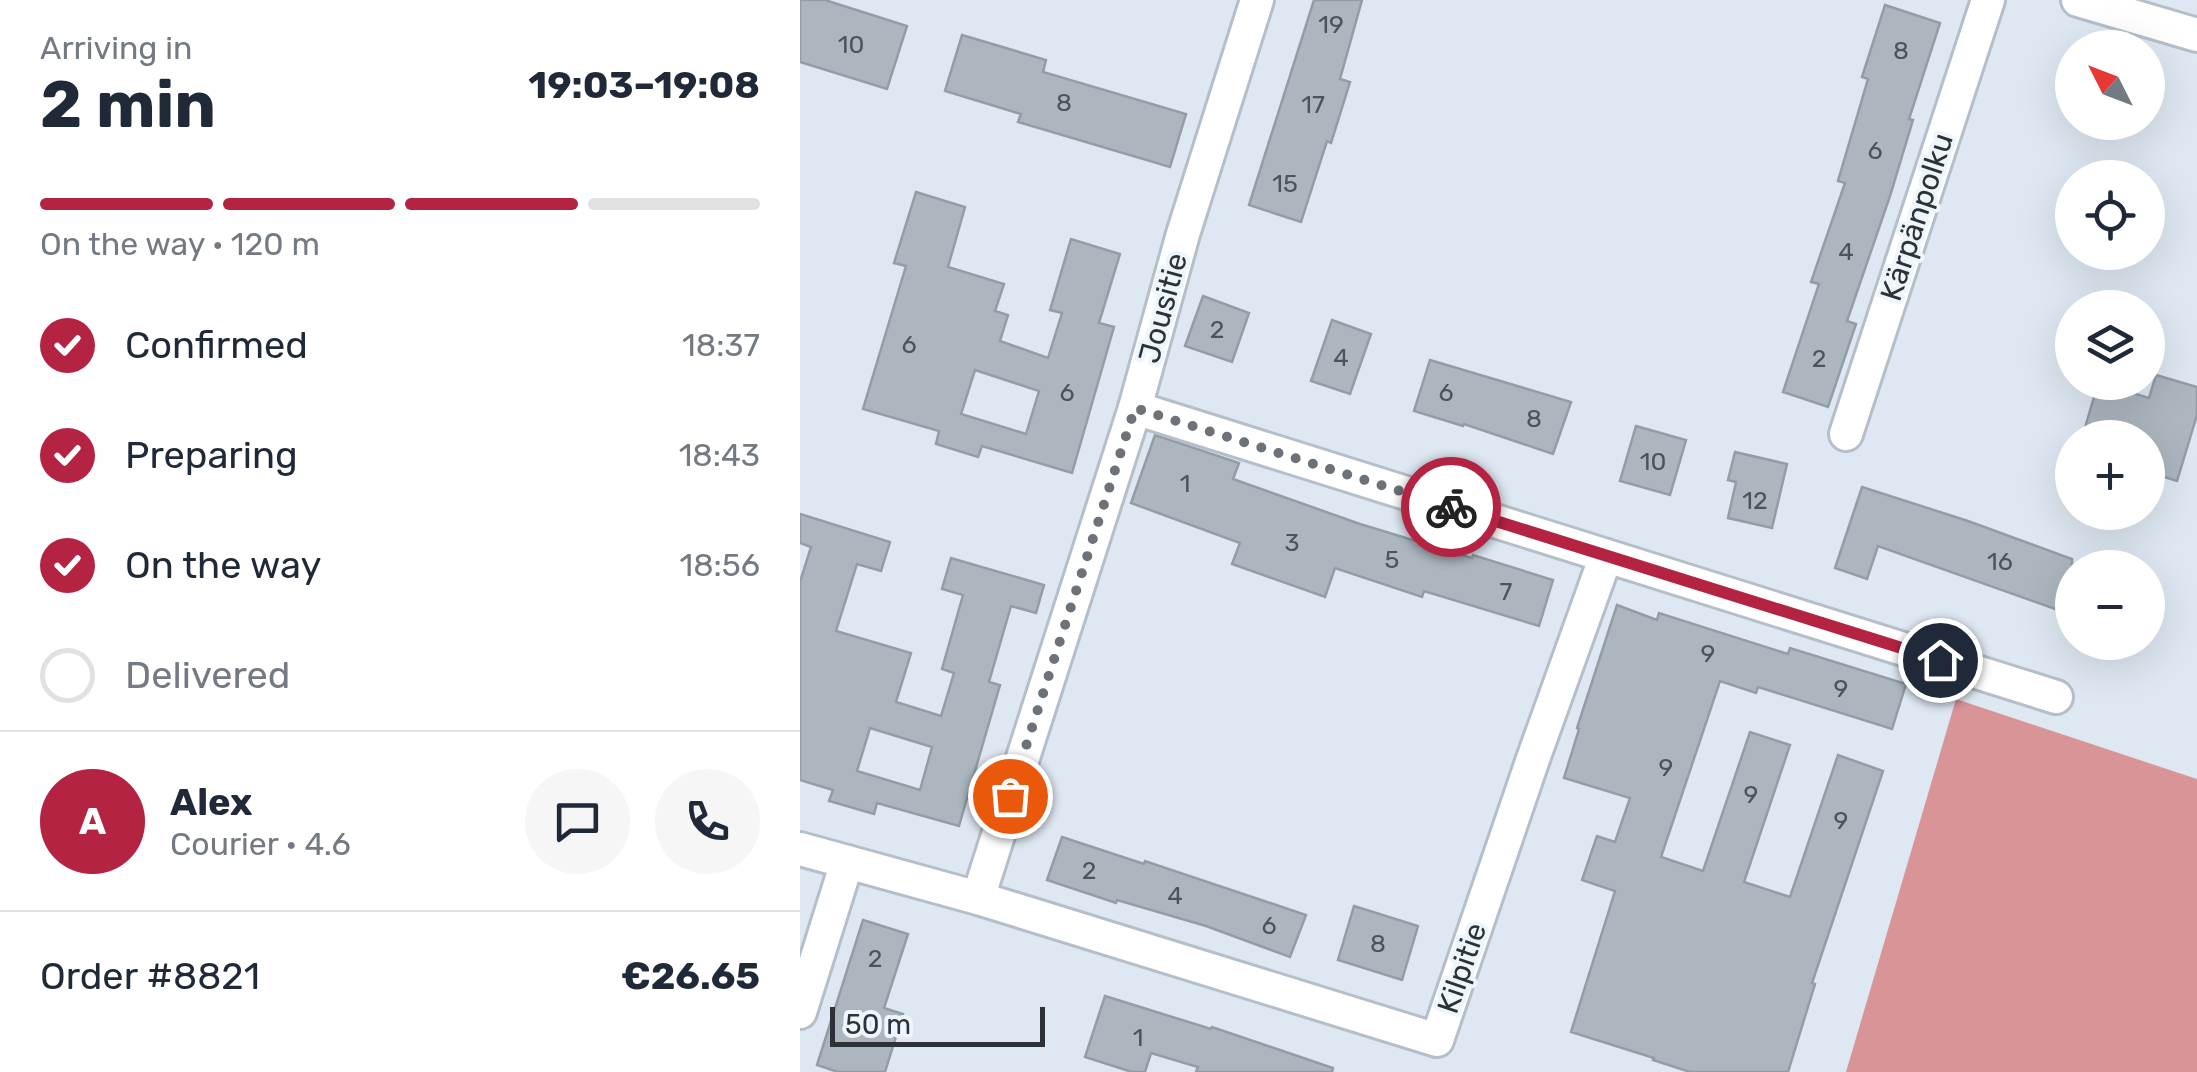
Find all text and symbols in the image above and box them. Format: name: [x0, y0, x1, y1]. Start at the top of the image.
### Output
house number: 19: [1318, 10, 1344, 39]
text: Arriving in: [40, 29, 192, 67]
house number: 10: [838, 30, 864, 59]
north arrow: [2055, 30, 2165, 140]
map controls: [2055, 30, 2165, 660]
house number: 8: [1893, 36, 1909, 65]
text: 19:03–19:08: [528, 62, 760, 108]
text: 2 min: [40, 66, 216, 143]
house number: 8: [1056, 88, 1072, 117]
house number: 17: [1301, 90, 1325, 119]
street label: Kärpänpolku: [1873, 129, 1961, 305]
house number: 6: [1867, 136, 1883, 165]
button: locate: [2055, 160, 2165, 270]
house number: 15: [1272, 169, 1298, 198]
text: On the way · 120 m: [40, 225, 320, 263]
house number: 4: [1838, 237, 1854, 266]
street label: Jousitie: [1131, 249, 1195, 367]
button: layers: [2055, 290, 2165, 400]
house number: 2: [1210, 315, 1224, 344]
icon: check: [40, 318, 95, 373]
text: Confirmed: [125, 322, 308, 368]
text: 18:37: [682, 326, 760, 364]
house number: 6: [901, 330, 917, 359]
house number: 4: [1333, 343, 1349, 372]
house number: 2: [1812, 344, 1826, 373]
house number: 6: [1059, 378, 1075, 407]
house number: 6: [1438, 378, 1454, 407]
house number: 8: [1526, 404, 1542, 433]
button: +: [2055, 420, 2165, 530]
icon: check: [40, 428, 95, 483]
text: Preparing: [125, 432, 298, 478]
text: 18:43: [679, 436, 760, 474]
house number: 10: [1640, 447, 1666, 476]
courier: [1401, 457, 1501, 557]
house number: 1: [1180, 469, 1190, 498]
icon: bike: [1424, 480, 1479, 535]
house number: 12: [1742, 486, 1768, 515]
house number: 3: [1284, 528, 1300, 557]
icon: check: [40, 538, 95, 593]
text: On the way: [125, 542, 321, 588]
house number: 5: [1385, 545, 1399, 574]
text: 18:56: [679, 546, 760, 584]
house number: 16: [1987, 547, 2013, 576]
button: −: [2055, 550, 2165, 660]
house number: 7: [1500, 577, 1513, 606]
pin: [1898, 618, 1983, 703]
icon: home: [1913, 633, 1968, 688]
house number: 9: [1701, 639, 1715, 668]
text: Delivered: [125, 652, 290, 698]
house number: 9: [1834, 674, 1848, 703]
house number: 9: [1659, 753, 1673, 782]
pin: [968, 754, 1053, 839]
button: chat: [525, 769, 630, 874]
button: phone: [655, 769, 760, 874]
icon: bag: [983, 769, 1038, 824]
text: Alex: [170, 779, 252, 825]
house number: 9: [1744, 780, 1758, 809]
text: A: [79, 798, 106, 844]
house number: 9: [1834, 806, 1848, 835]
text: Courier · 4.6: [170, 825, 351, 863]
house number: 2: [1082, 856, 1096, 885]
house number: 4: [1167, 881, 1183, 910]
house number: 6: [1261, 911, 1277, 940]
street label: Kilpitie: [1430, 918, 1494, 1018]
house number: 8: [1370, 929, 1386, 958]
house number: 2: [868, 944, 882, 973]
text: Order #8821: [40, 953, 260, 999]
text: €26.65: [621, 953, 760, 999]
scale bar: [830, 1002, 1045, 1046]
text: 50 m: [845, 1008, 911, 1041]
house number: 1: [1133, 1023, 1143, 1052]

